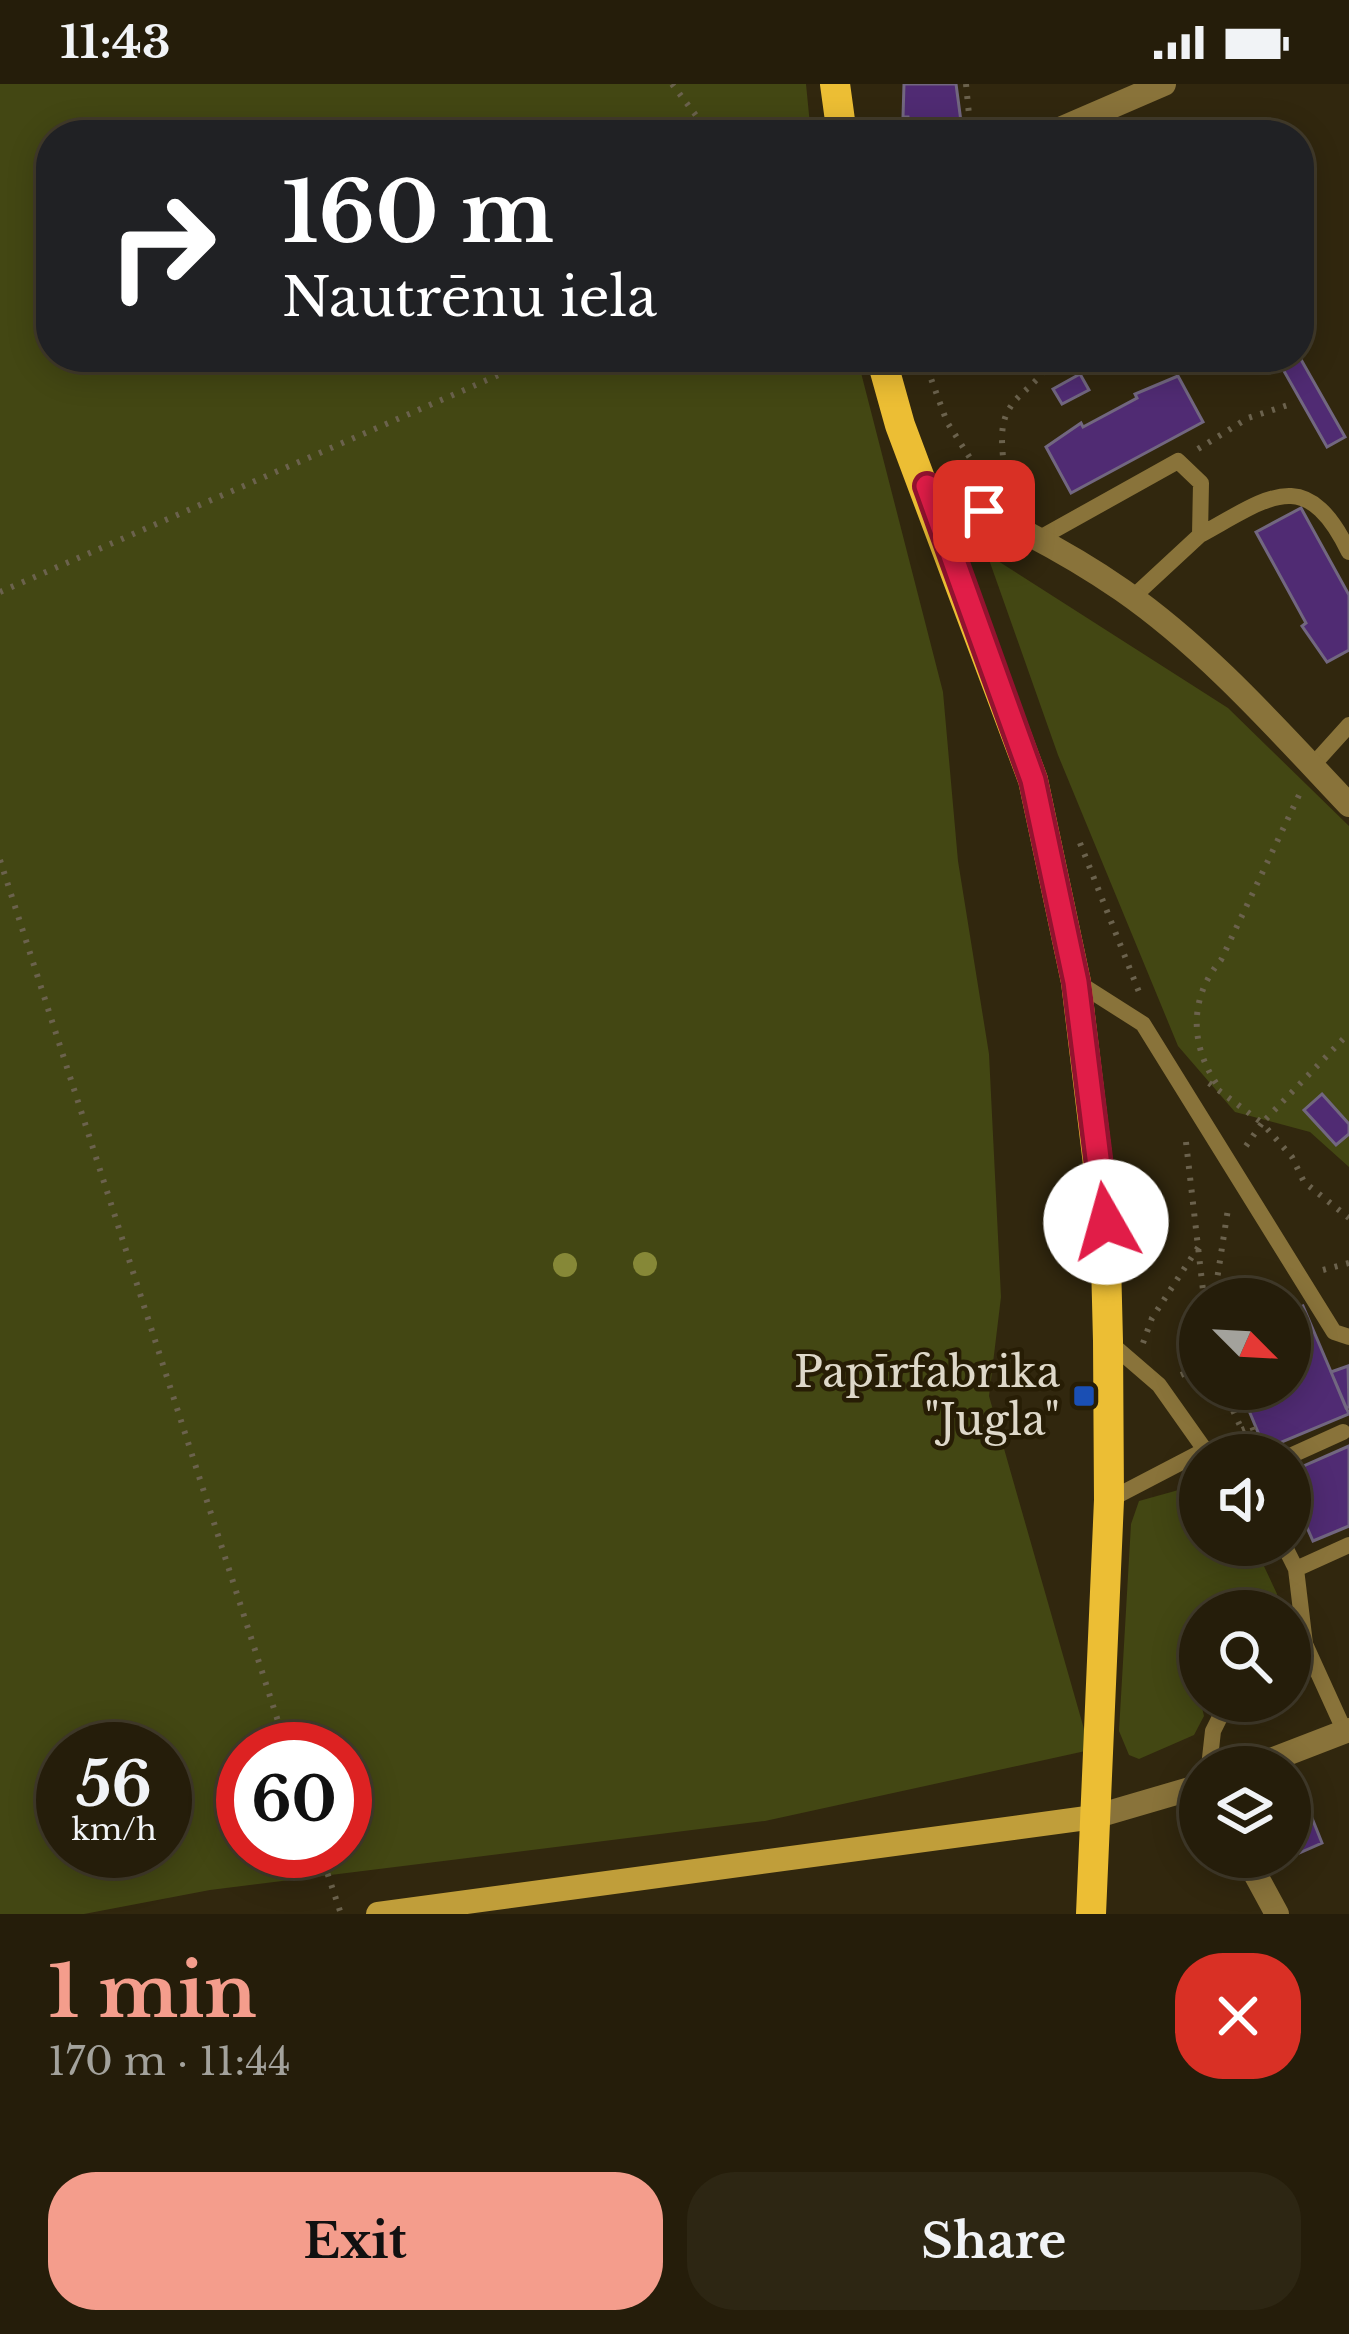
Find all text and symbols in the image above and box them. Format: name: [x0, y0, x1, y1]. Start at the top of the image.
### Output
text: 11:43: [60, 14, 171, 70]
text: 160 m: [282, 161, 554, 265]
icon: right: [84, 168, 240, 324]
text: Nautrēnu iela: [282, 264, 657, 331]
pin: [933, 460, 1035, 562]
icon: arrive: [951, 478, 1017, 544]
position arrow: [1043, 1159, 1169, 1285]
north arrow: [1179, 1278, 1311, 1410]
map controls: [1179, 1278, 1311, 1878]
place label: Papīrfabrika "Jugla": [794, 1346, 1061, 1446]
marker: Papīrfabrika "Jugla": [1071, 1383, 1097, 1409]
button: sound: [1179, 1434, 1311, 1566]
button: search: [1179, 1590, 1311, 1722]
speed limit sign: 60: [216, 1722, 372, 1878]
button: layers: [1179, 1746, 1311, 1878]
text: 56: [76, 1748, 152, 1822]
text: km/h: [71, 1811, 157, 1848]
text: 1 min: [48, 1947, 257, 2036]
button: close: [1175, 1953, 1301, 2079]
text: 170 m · 11:44: [48, 2037, 291, 2086]
button: Exit: [48, 2172, 663, 2310]
button: Share: [687, 2172, 1301, 2310]

